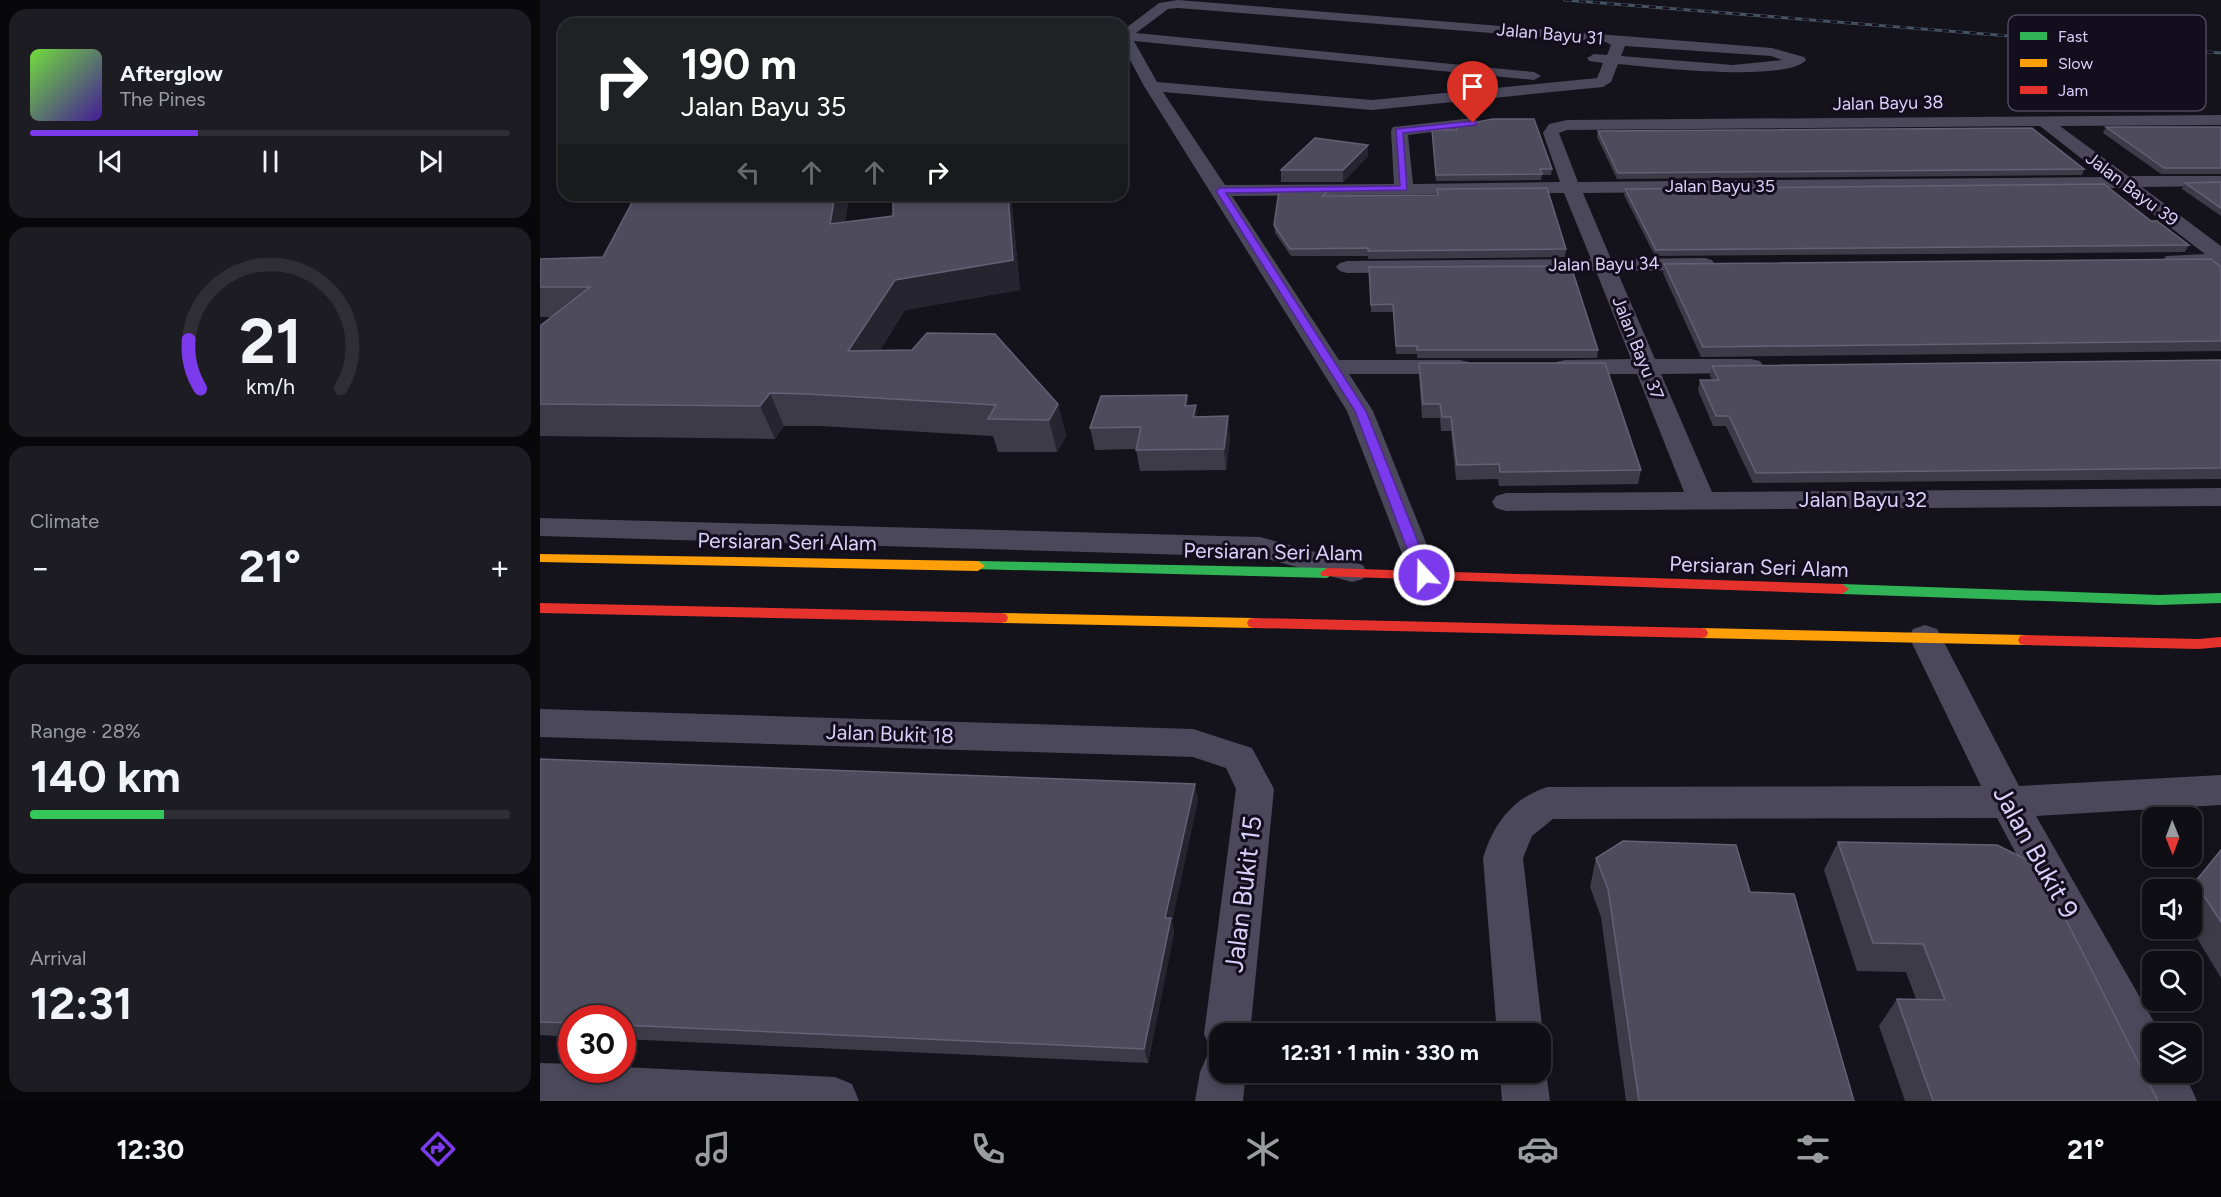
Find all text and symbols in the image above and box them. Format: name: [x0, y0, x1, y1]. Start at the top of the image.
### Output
legend: [2008, 15, 2206, 111]
street label: Jalan Bayu 31: [1496, 18, 1604, 50]
text: Fast: [2058, 27, 2088, 46]
text: 190 m: [681, 39, 797, 90]
icon: right: [582, 42, 660, 120]
text: Slow: [2058, 54, 2093, 73]
text: Afterglow: [120, 60, 223, 87]
pin: [1447, 61, 1498, 123]
icon: arrive: [1456, 70, 1489, 103]
text: Jam: [2058, 81, 2088, 100]
text: The Pines: [120, 87, 206, 111]
text: Jalan Bayu 35: [681, 90, 846, 123]
street label: Jalan Bayu 38: [1832, 91, 1944, 115]
icon: previous: [94, 145, 127, 178]
icon: pause: [254, 145, 287, 178]
icon: next: [414, 145, 447, 178]
street label: Jalan Bayu 39: [2081, 147, 2183, 231]
icon: left: [732, 156, 765, 189]
icon: ahead: [795, 156, 828, 189]
icon: ahead: [858, 156, 891, 189]
icon: right: [921, 156, 954, 189]
street label: Jalan Bayu 35: [1665, 175, 1775, 197]
street label: Jalan Bayu 34: [1548, 252, 1660, 276]
street label: Jalan Bayu 37: [1607, 293, 1669, 403]
text: 21: [239, 304, 301, 379]
text: km/h: [246, 375, 294, 400]
street label: Jalan Bayu 32: [1799, 487, 1927, 512]
text: Climate: [30, 509, 99, 533]
street label: Persiaran Seri Alam: [697, 527, 877, 556]
street label: Persiaran Seri Alam: [1183, 537, 1363, 566]
text: 21°: [239, 539, 301, 593]
position arrow: [1392, 543, 1456, 607]
text: −: [30, 548, 51, 587]
text: +: [489, 548, 510, 587]
street label: Persiaran Seri Alam: [1669, 551, 1849, 582]
text: Range · 28%: [30, 719, 141, 743]
street label: Jalan Bukit 18: [826, 719, 954, 748]
text: 140 km: [30, 749, 181, 803]
street label: Jalan Bukit 9: [1986, 780, 2086, 924]
north arrow: [2142, 807, 2202, 867]
map controls: [2142, 807, 2202, 1083]
street label: Jalan Bukit 15: [1218, 814, 1268, 974]
button: sound: [2142, 879, 2202, 939]
text: Arrival: [30, 946, 86, 970]
button: search: [2142, 951, 2202, 1011]
text: 12:31: [30, 976, 133, 1030]
speed limit sign: 30: [558, 1005, 636, 1083]
button: layers: [2142, 1023, 2202, 1083]
text: 12:31 · 1 min · 330 m: [1281, 1039, 1479, 1066]
icon: directions: [417, 1128, 459, 1170]
icon: music: [692, 1128, 734, 1170]
icon: phone: [967, 1128, 1009, 1170]
icon: climate: [1242, 1128, 1284, 1170]
icon: car: [1517, 1128, 1559, 1170]
icon: filters: [1792, 1128, 1834, 1170]
text: 12:30: [117, 1133, 184, 1166]
text: 21°: [2067, 1133, 2104, 1166]

